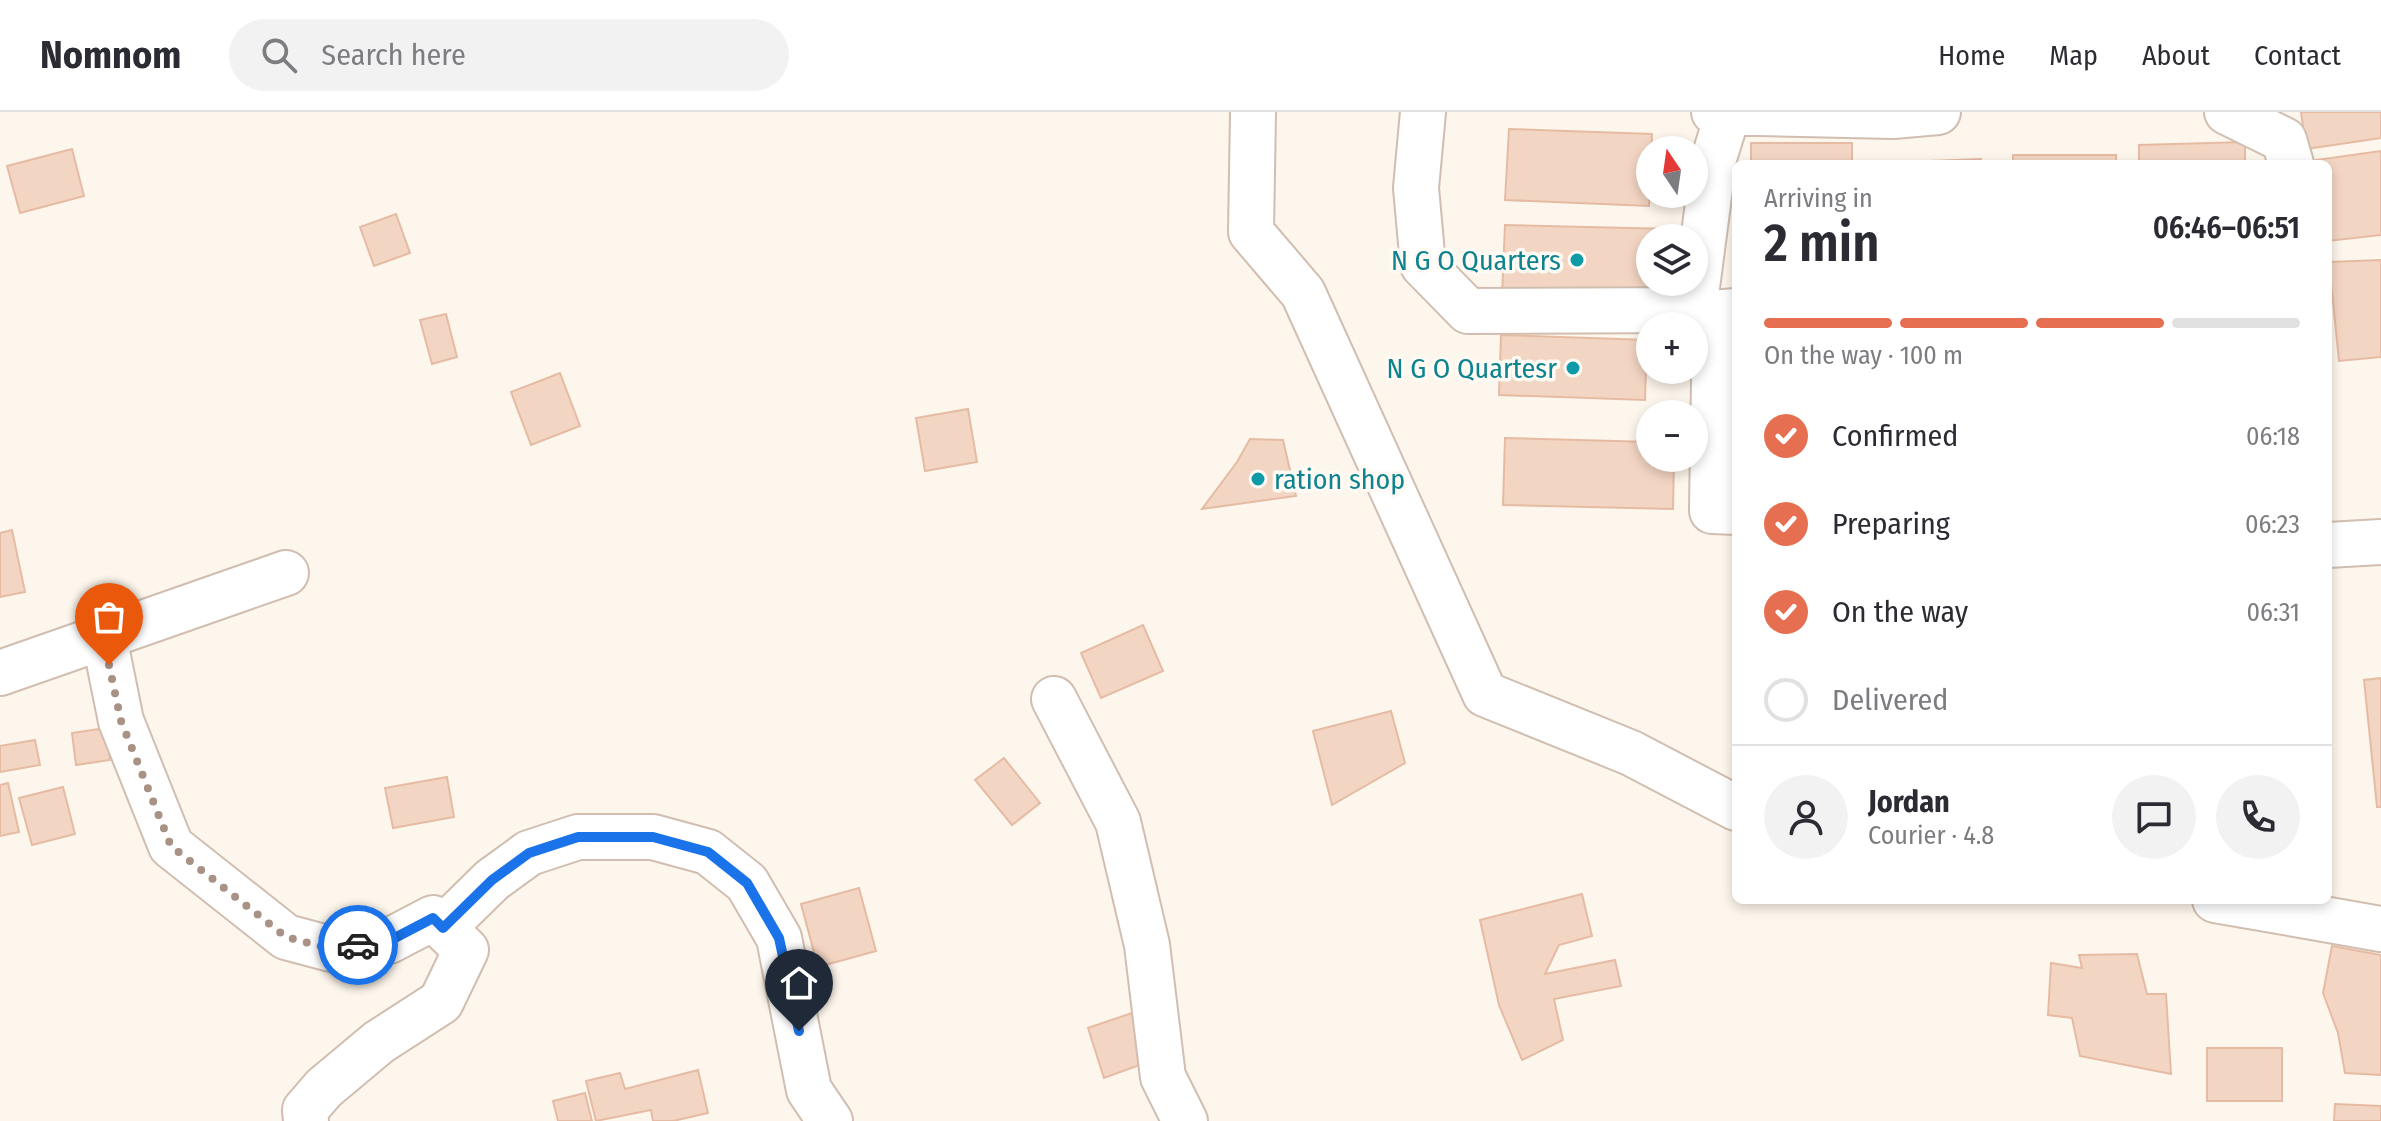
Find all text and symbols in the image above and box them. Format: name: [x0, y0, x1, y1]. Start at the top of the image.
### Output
search box: [229, 19, 789, 91]
text: Nomnom: [40, 32, 181, 78]
icon: search: [257, 33, 301, 77]
text: Search here: [321, 37, 466, 73]
text: Home: [1938, 39, 2005, 72]
text: Map: [2049, 39, 2098, 72]
text: About: [2142, 39, 2210, 72]
text: Contact: [2254, 39, 2341, 72]
north arrow: [1636, 136, 1708, 208]
map controls: [1636, 136, 1708, 472]
text: Arriving in: [1764, 183, 1873, 214]
text: 06:46–06:51: [2153, 210, 2300, 246]
text: 2 min: [1764, 212, 1880, 275]
button: layers: [1636, 224, 1708, 296]
place label: N G O Quarters: [1391, 244, 1561, 277]
marker: N G O Quarters: [1568, 251, 1586, 269]
button: +: [1636, 312, 1708, 384]
text: On the way · 100 m: [1764, 340, 1963, 371]
place label: N G O Quartesr: [1387, 352, 1557, 385]
marker: N G O Quartesr: [1564, 359, 1582, 377]
button: −: [1636, 400, 1708, 472]
icon: check: [1764, 414, 1808, 458]
text: Confirmed: [1832, 418, 1958, 454]
text: 06:18: [2246, 421, 2300, 452]
place label: ration shop: [1274, 463, 1405, 496]
marker: ration shop: [1249, 470, 1267, 488]
icon: check: [1764, 502, 1808, 546]
text: Preparing: [1832, 506, 1950, 542]
text: 06:23: [2245, 509, 2300, 540]
pin: [75, 583, 143, 665]
icon: check: [1764, 590, 1808, 634]
text: On the way: [1832, 594, 1968, 630]
icon: bag: [87, 595, 131, 639]
text: 06:31: [2247, 597, 2300, 628]
text: Delivered: [1832, 682, 1948, 718]
button: person: [1764, 775, 1848, 859]
button: chat: [2112, 775, 2196, 859]
button: phone: [2216, 775, 2300, 859]
text: Jordan: [1868, 784, 1950, 820]
text: Courier · 4.8: [1868, 820, 1994, 851]
courier: [318, 905, 398, 985]
icon: car: [336, 923, 380, 967]
pin: [765, 949, 833, 1031]
icon: home: [777, 961, 821, 1005]

